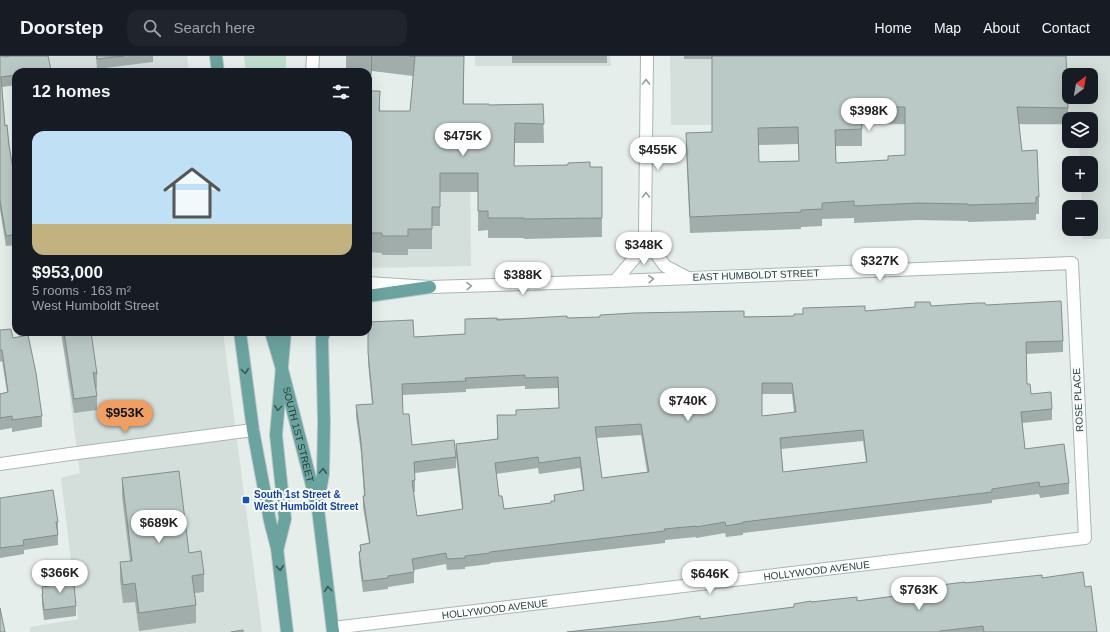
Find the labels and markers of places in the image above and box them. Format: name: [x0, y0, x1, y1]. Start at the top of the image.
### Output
pin: $398K: [841, 98, 897, 132]
pin: $475K: [435, 123, 491, 157]
pin: $455K: [630, 137, 686, 171]
pin: $348K: [616, 232, 672, 266]
pin: $327K: [852, 248, 908, 282]
pin: $388K: [495, 262, 551, 296]
pin: $740K: [660, 388, 716, 422]
pin: $953K: [97, 400, 153, 434]
place label: South 1st Street & West Humboldt Street: [254, 489, 359, 512]
marker: South 1st Street & West Humboldt Street: [241, 495, 251, 505]
pin: $689K: [131, 510, 187, 544]
pin: $366K: [32, 560, 88, 594]
pin: $646K: [682, 561, 738, 595]
pin: $763K: [891, 577, 947, 611]

